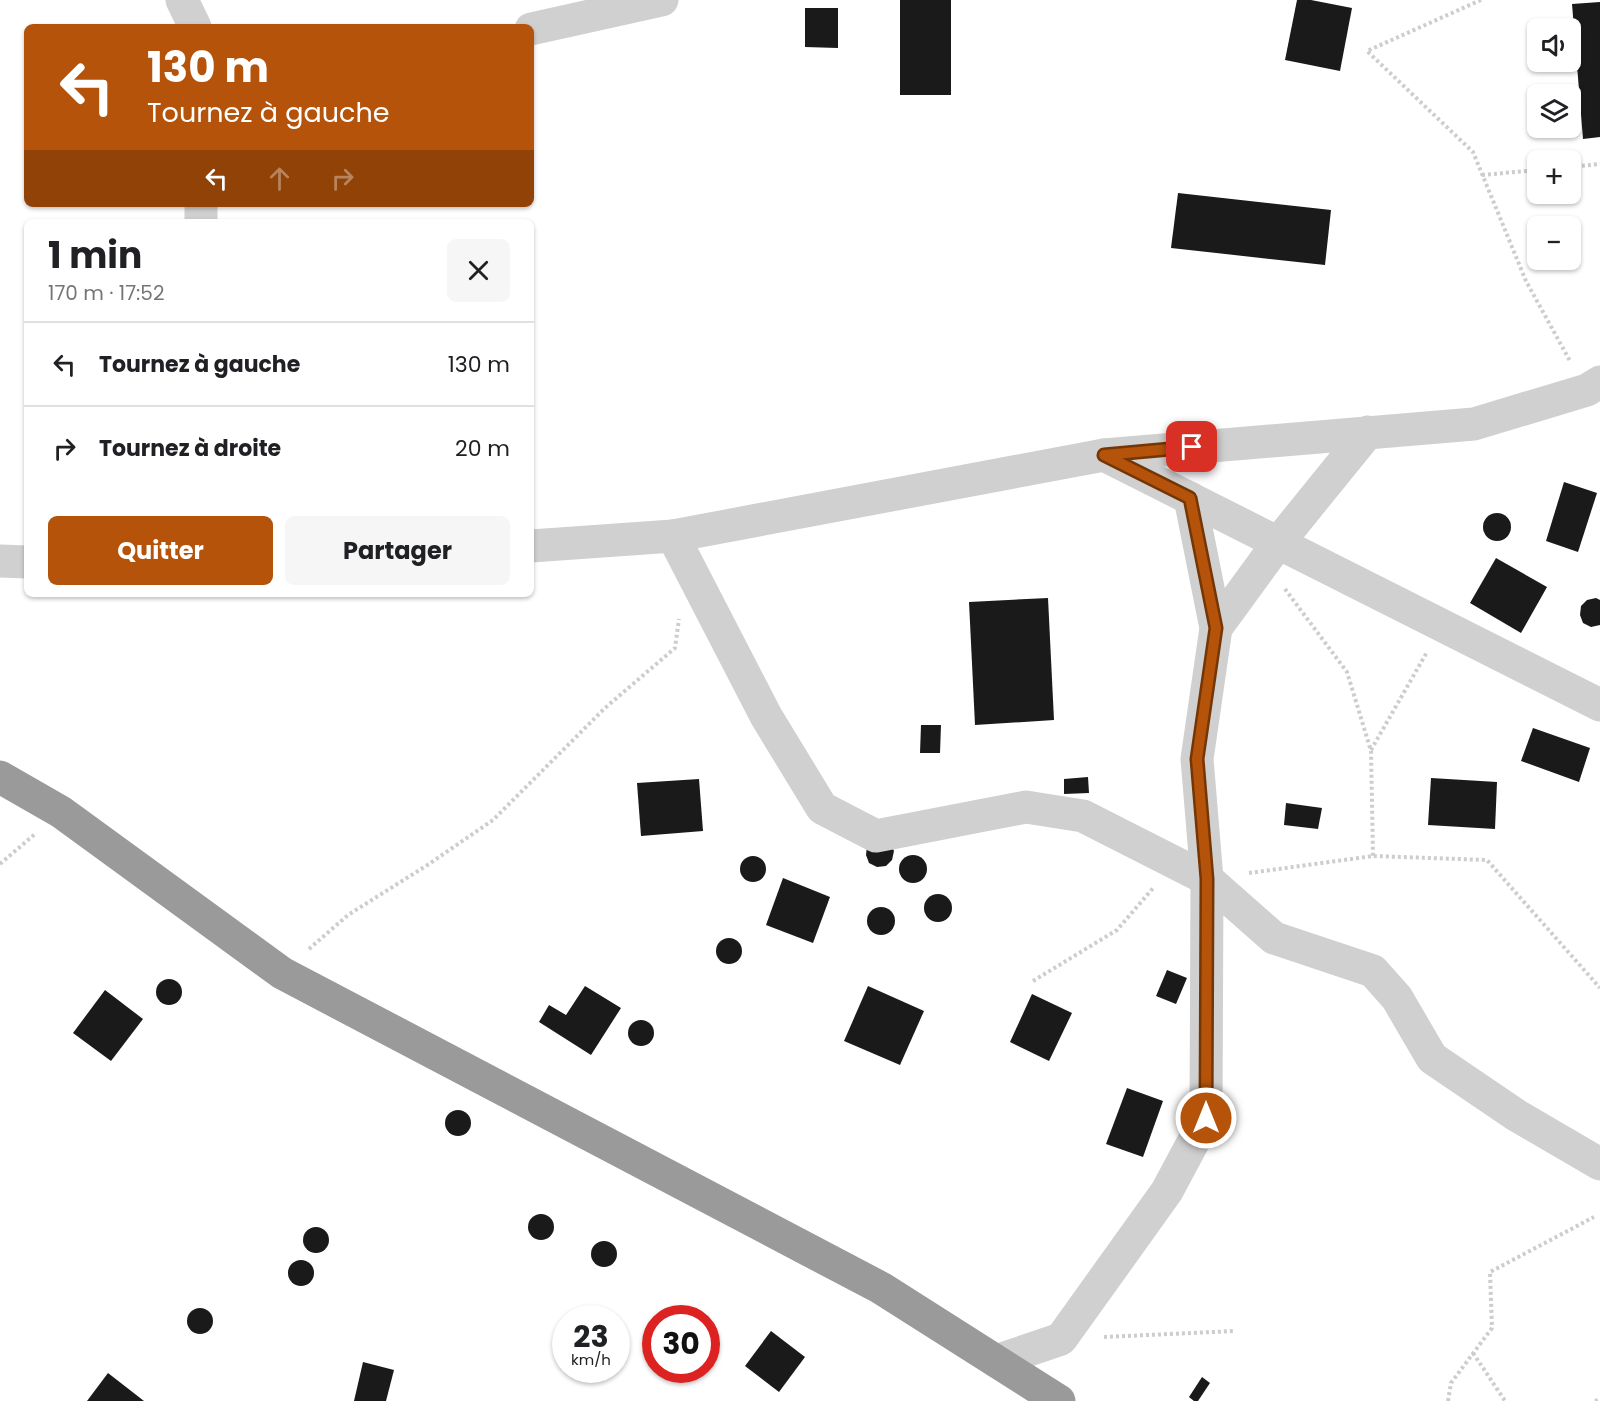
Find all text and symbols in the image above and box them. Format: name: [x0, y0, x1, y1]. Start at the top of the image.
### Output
map controls: [1527, 18, 1581, 270]
button: sound: [1527, 18, 1581, 72]
text: 130 m: [147, 38, 269, 97]
icon: left: [48, 48, 126, 126]
button: layers: [1527, 84, 1581, 138]
text: Tournez à gauche: [147, 94, 389, 131]
button: +: [1527, 150, 1581, 204]
icon: left: [200, 162, 233, 195]
icon: ahead: [263, 162, 296, 195]
icon: right: [326, 162, 359, 195]
button: −: [1527, 216, 1581, 270]
text: 1 min: [48, 230, 142, 281]
button: close: [447, 239, 510, 302]
text: 170 m · 17:52: [48, 279, 164, 307]
icon: left: [48, 348, 81, 381]
text: Tournez à gauche: [99, 349, 300, 380]
text: 130 m: [448, 349, 510, 380]
pin: [1166, 421, 1217, 472]
icon: arrive: [1175, 430, 1208, 463]
icon: right: [48, 432, 81, 465]
text: Tournez à droite: [99, 433, 281, 464]
text: 20 m: [455, 433, 510, 464]
button: Quitter: [48, 516, 273, 585]
button: Partager: [285, 516, 510, 585]
position arrow: [1174, 1086, 1238, 1150]
speed limit sign: 30: [642, 1305, 720, 1383]
text: 23: [573, 1315, 609, 1358]
text: km/h: [571, 1349, 611, 1370]

